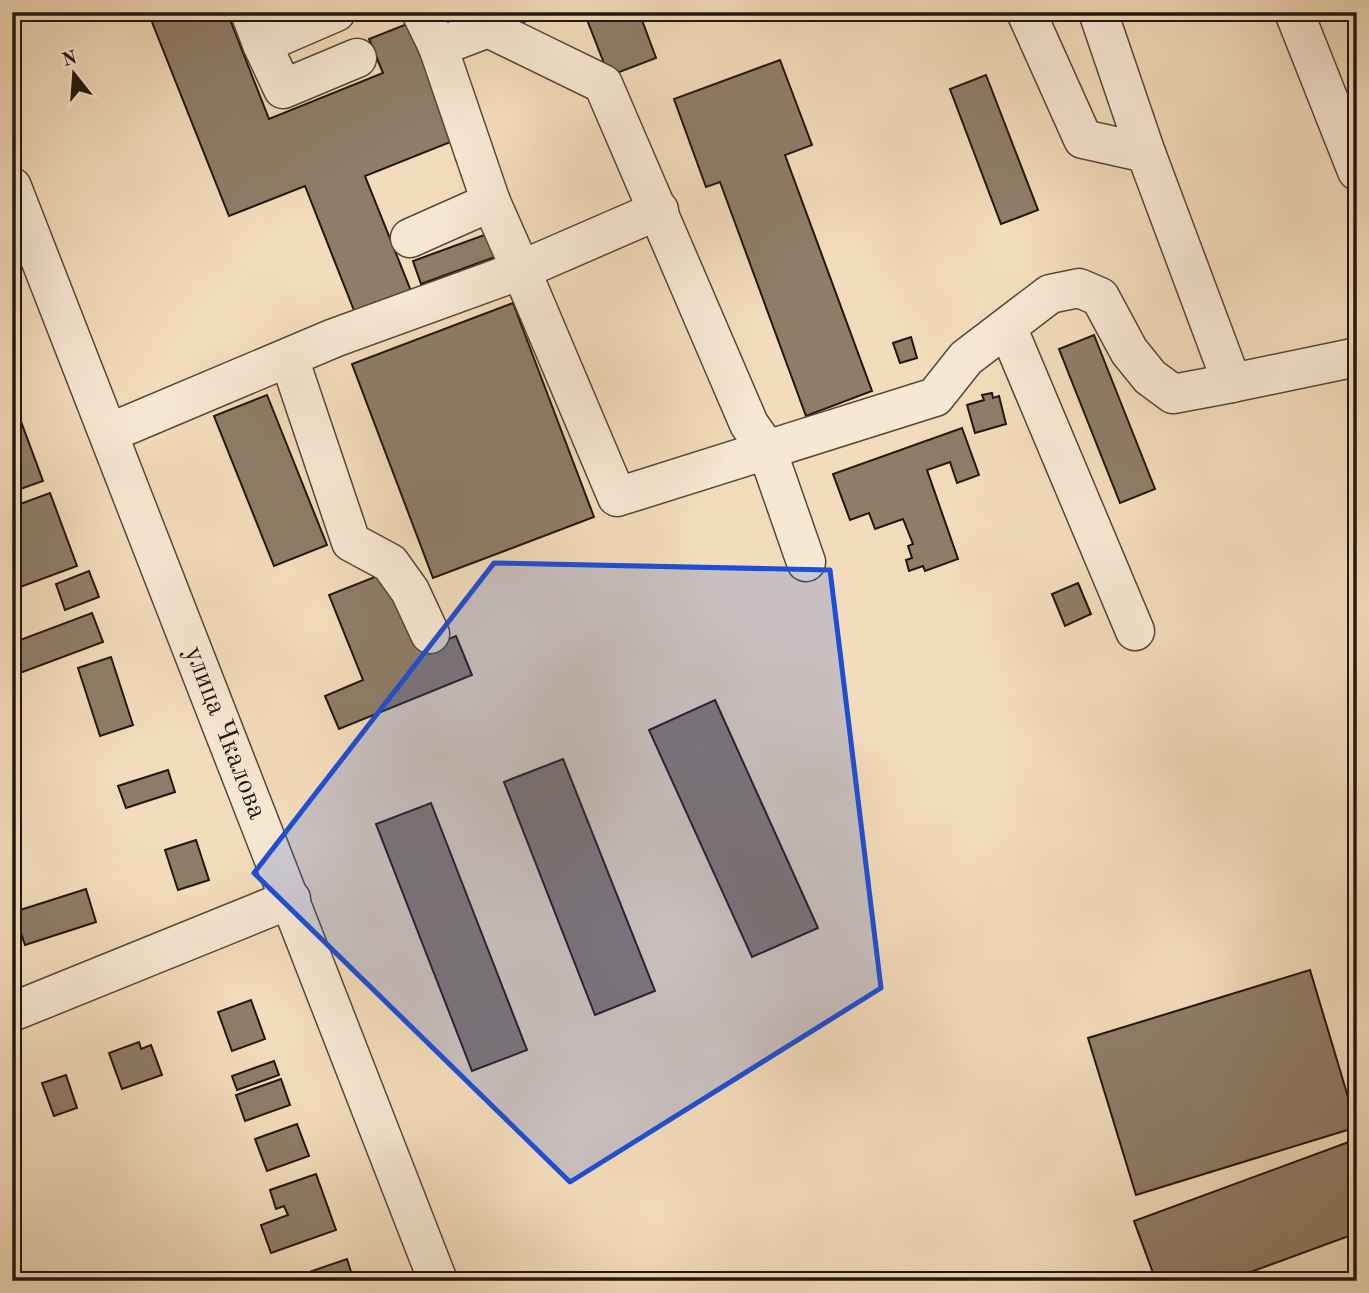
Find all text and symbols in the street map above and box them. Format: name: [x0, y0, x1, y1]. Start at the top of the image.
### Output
north arrow: [38, 38, 108, 108]
text: N: [60, 49, 80, 71]
street label: улица Чкалова: [178, 643, 271, 824]

